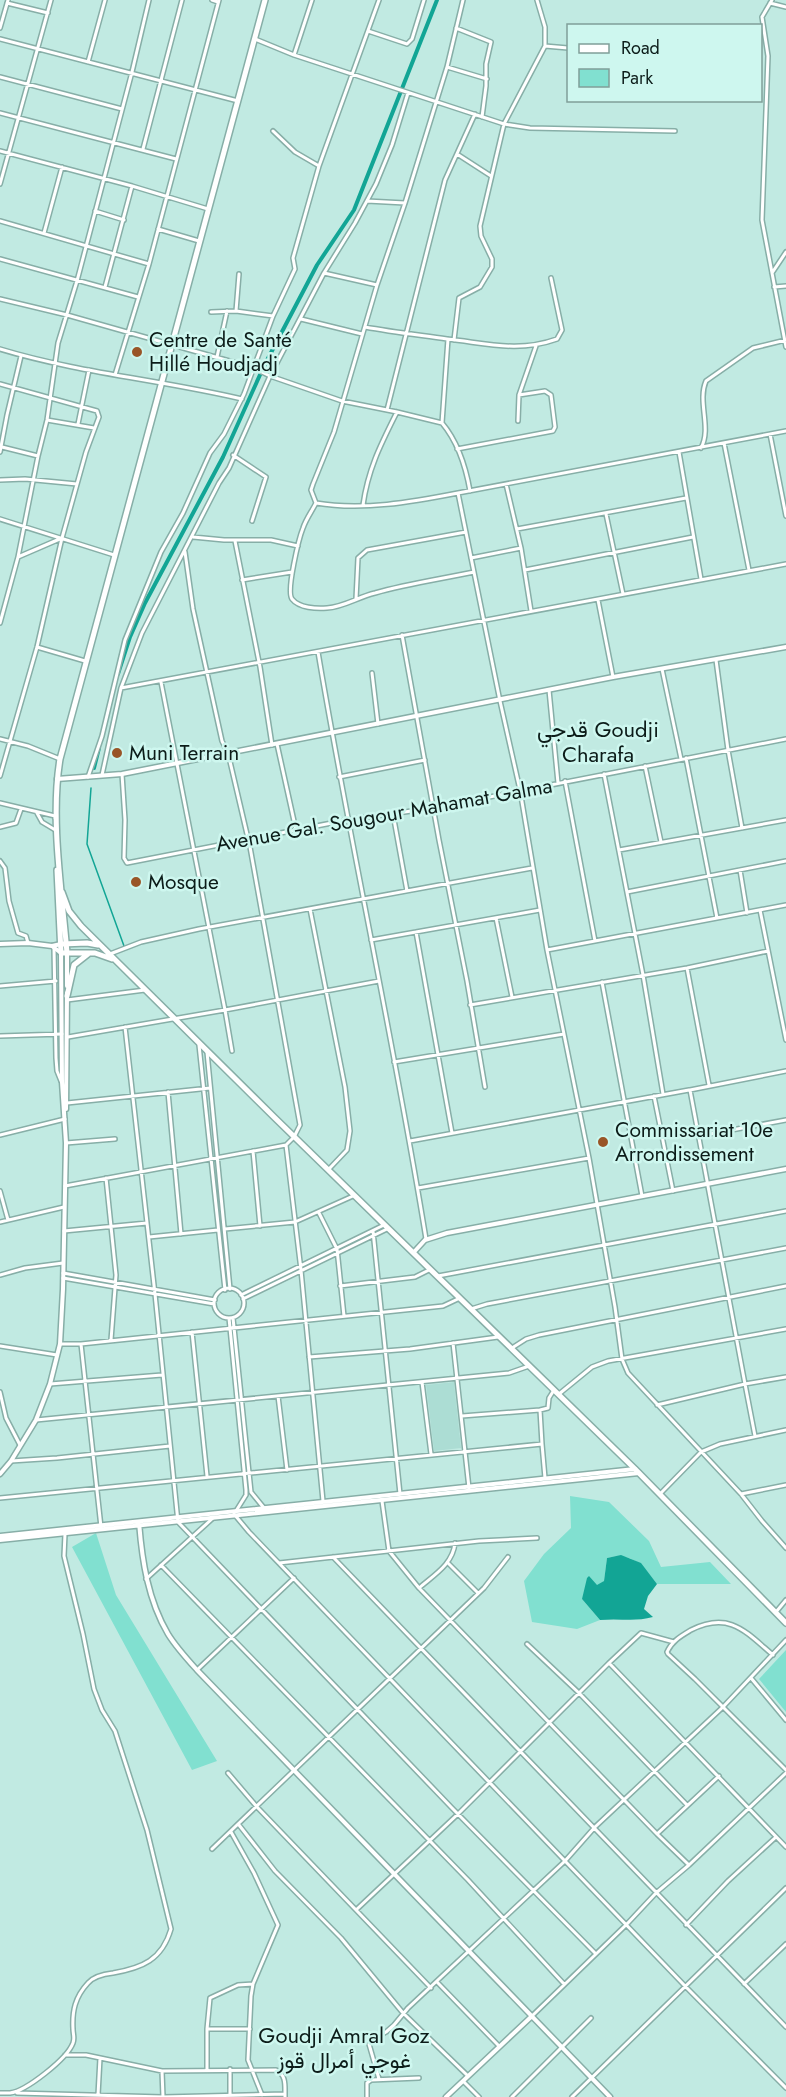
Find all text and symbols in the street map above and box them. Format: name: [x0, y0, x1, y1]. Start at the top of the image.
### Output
legend: [567, 24, 762, 102]
text: Road: [621, 35, 660, 61]
text: Park: [621, 65, 653, 91]
place label: Centre de Santé Hillé Houdjadj: [149, 325, 292, 379]
marker: Centre de Santé Hillé Houdjadj: [130, 345, 144, 359]
district label: قدجي Goudji Charafa: [537, 713, 659, 770]
place label: Muni Terrain: [129, 738, 239, 768]
marker: Muni Terrain: [110, 746, 124, 760]
street label: Avenue Gal. Sougour Mahamat Galma: [213, 771, 555, 859]
place label: Mosque: [148, 867, 219, 897]
marker: Mosque: [129, 875, 143, 889]
place label: Commissariat 10e Arrondissement: [615, 1115, 773, 1169]
marker: Commissariat 10e Arrondissement: [596, 1135, 610, 1149]
district label: Goudji Amral Goz غوجي أمرال قوز: [258, 2019, 430, 2079]

